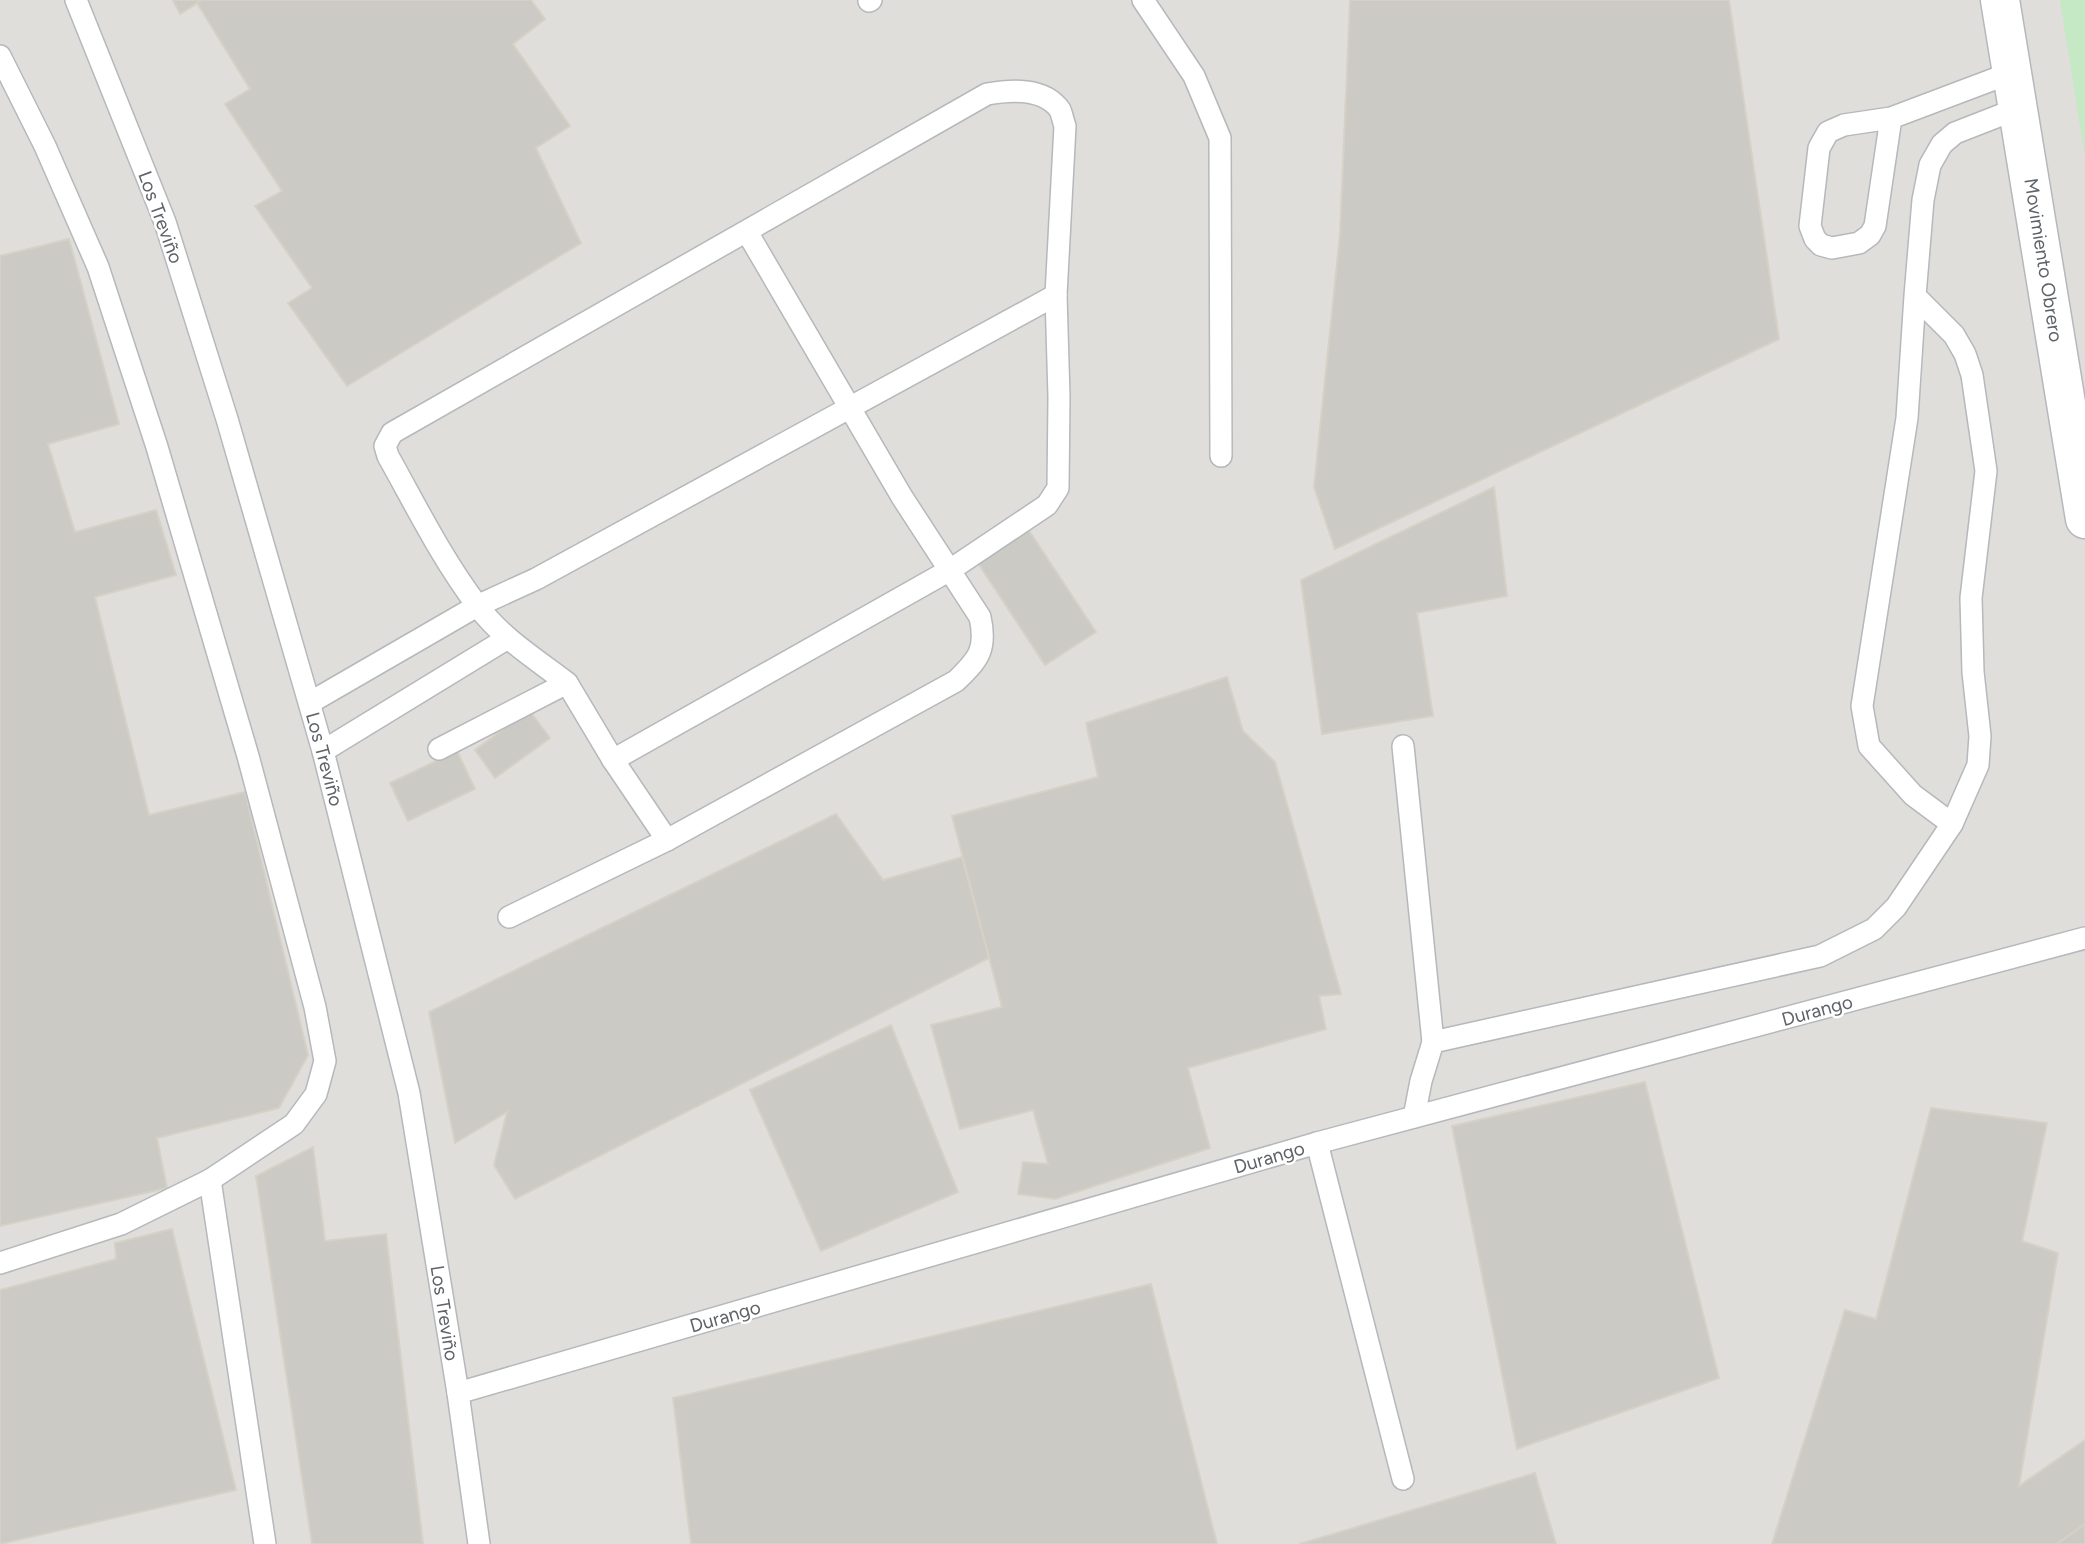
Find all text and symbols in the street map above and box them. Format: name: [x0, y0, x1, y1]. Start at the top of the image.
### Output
street label: Los Treviño: [133, 168, 188, 266]
street label: Movimiento Obrero: [2019, 176, 2068, 344]
street label: Los Treviño: [301, 710, 348, 809]
street label: Durango: [1779, 990, 1855, 1031]
street label: Durango: [1231, 1136, 1307, 1179]
street label: Los Treviño: [426, 1264, 463, 1363]
street label: Durango: [687, 1295, 763, 1338]

